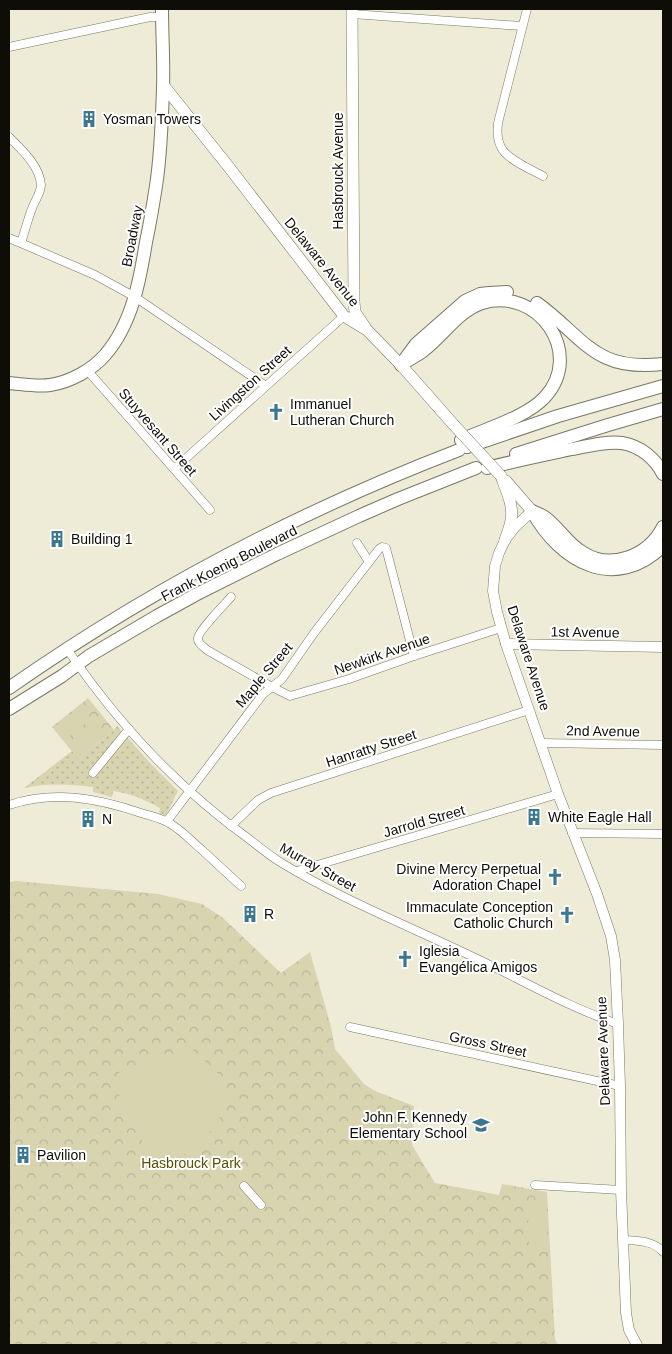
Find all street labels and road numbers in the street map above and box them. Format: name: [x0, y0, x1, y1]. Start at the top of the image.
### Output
street label: Hasbrouck Avenue: [330, 112, 346, 230]
street label: Broadway: [118, 204, 146, 268]
street label: Delaware Avenue: [281, 214, 363, 310]
street label: Livingston Street: [206, 342, 294, 424]
street label: Stuyvesant Street: [116, 385, 200, 479]
street label: Frank Koenig Boulevard: [158, 522, 300, 604]
street label: Delaware Avenue: [504, 603, 554, 713]
street label: 1st Avenue: [550, 623, 620, 641]
street label: Newkirk Avenue: [332, 630, 432, 678]
street label: Maple Street: [232, 639, 296, 711]
street label: 2nd Avenue: [566, 722, 640, 740]
street label: Hanratty Street: [324, 726, 418, 770]
street label: Jarrold Street: [381, 802, 467, 840]
street label: Murray Street: [277, 839, 359, 895]
street label: Delaware Avenue: [593, 996, 613, 1106]
street label: Gross Street: [448, 1028, 528, 1060]

